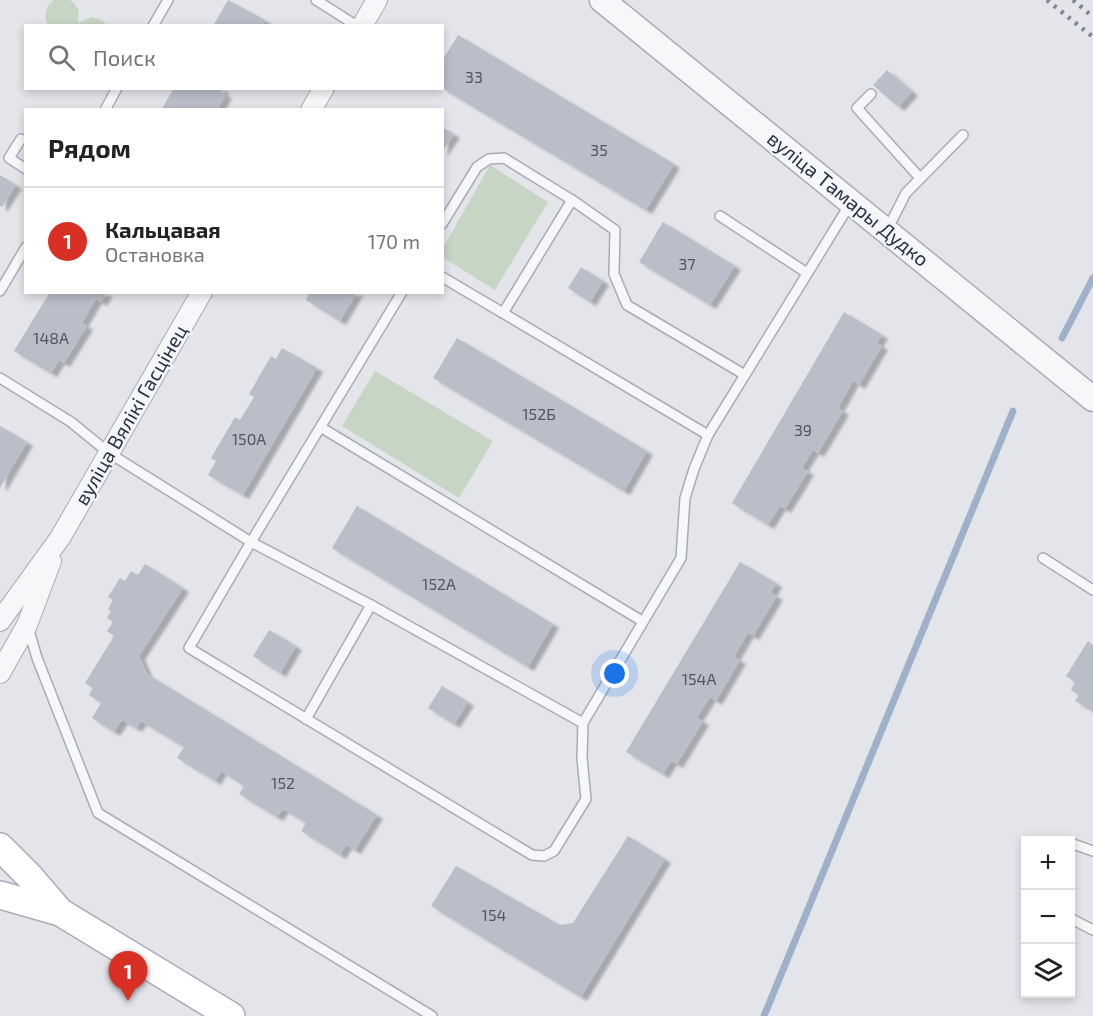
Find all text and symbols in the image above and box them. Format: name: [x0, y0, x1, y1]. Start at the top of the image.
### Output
search box: [24, 24, 444, 90]
icon: search: [45, 41, 78, 74]
text: Поиск: [93, 44, 156, 70]
house number: 33: [465, 67, 483, 86]
street label: вуліца Тамары Дудко: [762, 126, 934, 272]
text: Рядом: [48, 132, 131, 163]
house number: 35: [590, 140, 608, 159]
text: Кальцавая: [105, 216, 221, 242]
text: 1: [63, 229, 72, 253]
text: 170 m: [368, 229, 420, 253]
text: Остановка: [105, 242, 205, 266]
house number: 37: [678, 254, 696, 273]
street label: вуліца Вялікі Гасцінец: [69, 320, 193, 510]
house number: 148А: [33, 328, 69, 347]
house number: 152Б: [522, 404, 556, 423]
house number: 39: [794, 420, 812, 439]
house number: 150А: [232, 429, 266, 448]
house number: 152А: [422, 574, 456, 593]
your location: [600, 659, 629, 688]
house number: 154А: [682, 669, 716, 688]
house number: 152: [271, 773, 295, 792]
map controls: [1021, 836, 1075, 998]
button: +: [1021, 836, 1075, 890]
button: −: [1021, 890, 1075, 944]
house number: 154: [482, 905, 507, 924]
button: layers: [1021, 944, 1075, 998]
pin: 1: [108, 952, 148, 1001]

